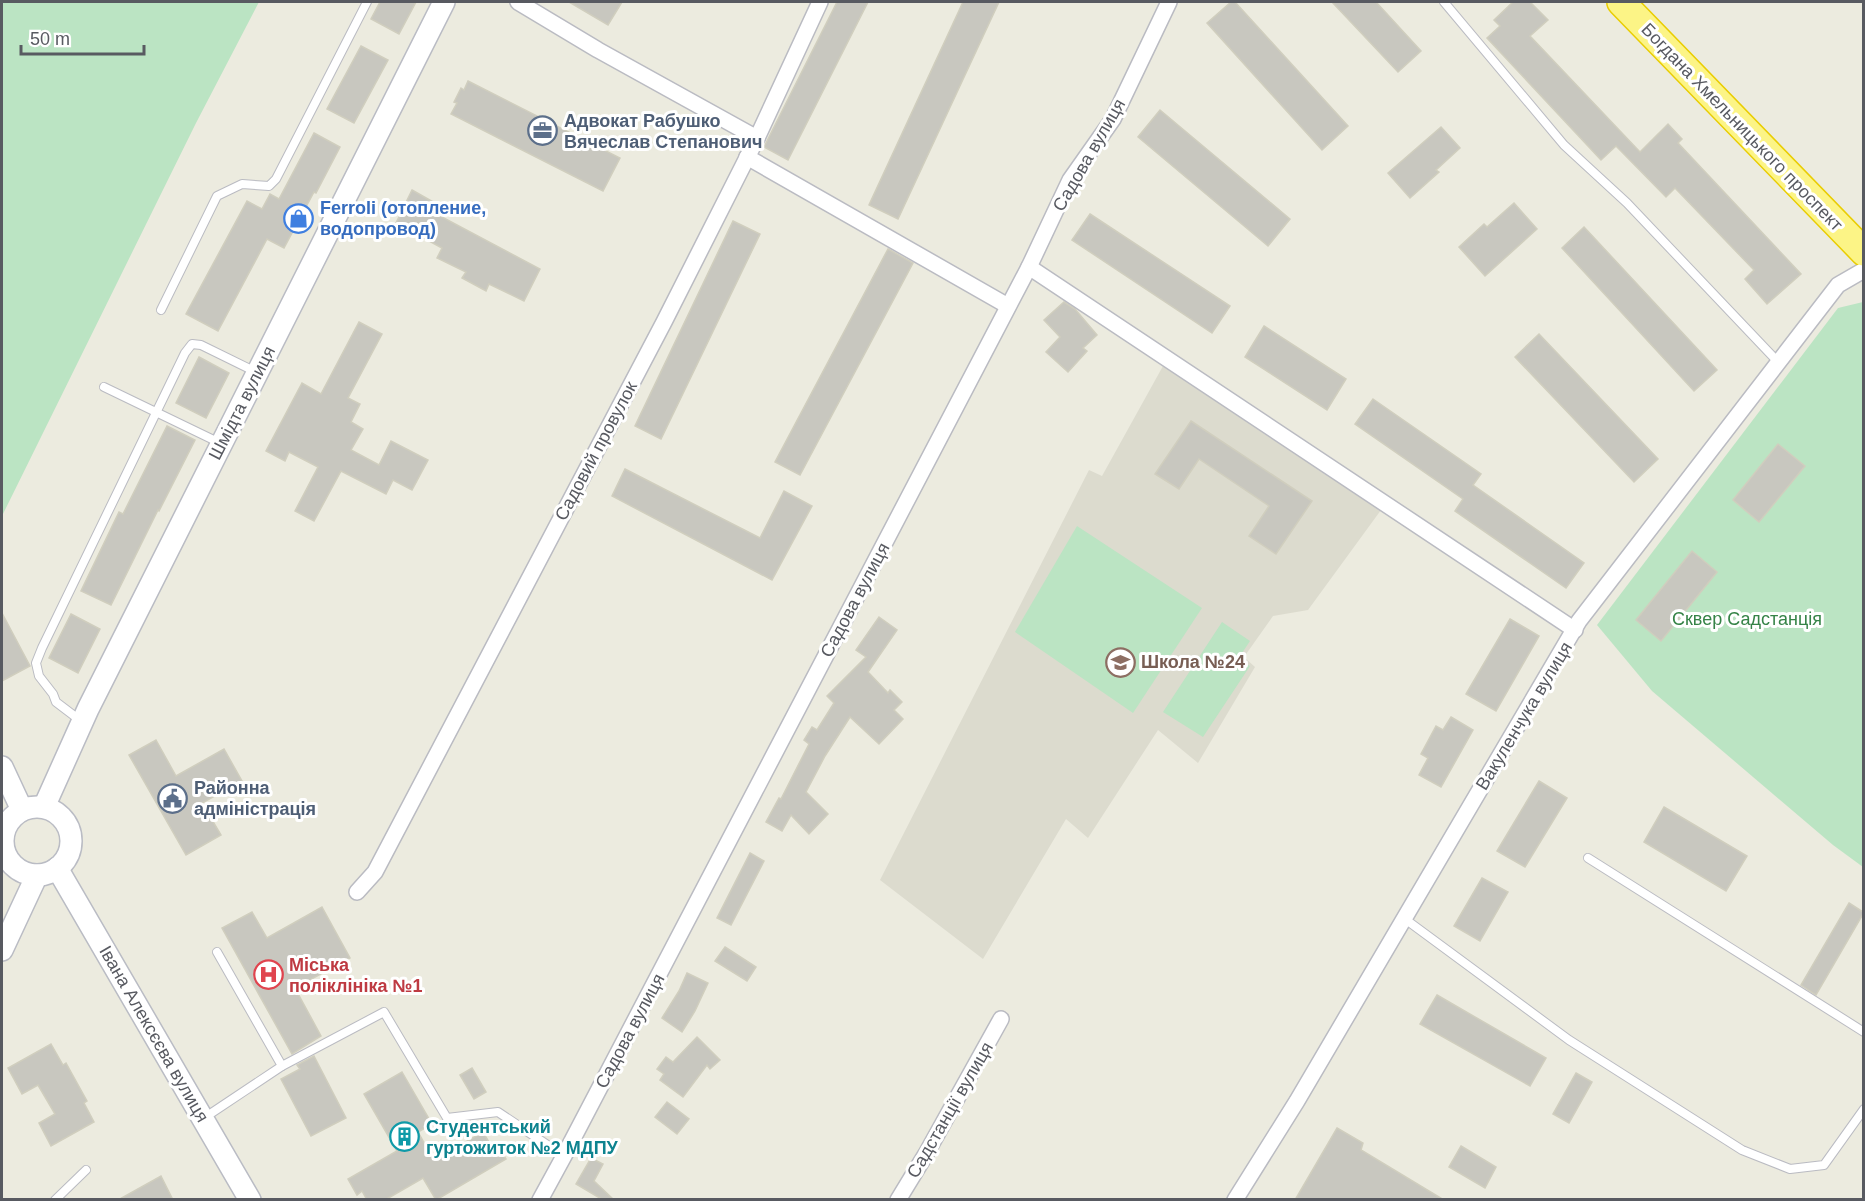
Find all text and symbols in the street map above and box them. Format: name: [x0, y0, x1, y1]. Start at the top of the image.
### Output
scale bar: [21, 18, 144, 56]
street label: Богдана Хмельницького проспект: [1637, 19, 1847, 235]
text: 50 m: [30, 29, 70, 49]
street label: Садова вулиця: [1049, 95, 1129, 215]
place label: Адвокат Рабушко Вячеслав Степанович: [564, 111, 762, 152]
office icon: Адвокат Рабушко Вячеслав Степанович: [527, 115, 559, 147]
place label: Ferroli (отопление, водопровод): [320, 198, 486, 239]
shop icon: Ferroli (отопление, водопровод): [283, 202, 315, 234]
street label: Шмідта вулиця: [205, 343, 279, 463]
street label: Садовий провулок: [551, 378, 641, 524]
street label: Садова вулиця: [816, 539, 894, 661]
park label: Сквер Садстанція: [1672, 609, 1822, 629]
street label: Вакуленчука вулиця: [1472, 638, 1576, 794]
school or university icon: Школа №24: [1104, 646, 1136, 678]
place label: Школа №24: [1141, 652, 1245, 672]
place label: Районна адміністрація: [194, 778, 316, 819]
public building icon: Районна адміністрація: [157, 782, 189, 814]
street label: Івана Алексєєва вулиця: [95, 942, 213, 1126]
place label: Міська поліклініка №1: [289, 955, 423, 996]
hospital icon: Міська поліклініка №1: [252, 959, 284, 991]
street label: Садова вулиця: [591, 970, 669, 1092]
street label: Садстанції вулиця: [903, 1039, 997, 1181]
place label: Студентський гуртожиток №2 МДПУ: [426, 1117, 619, 1158]
building icon: Студентський гуртожиток №2 МДПУ: [389, 1121, 421, 1153]

